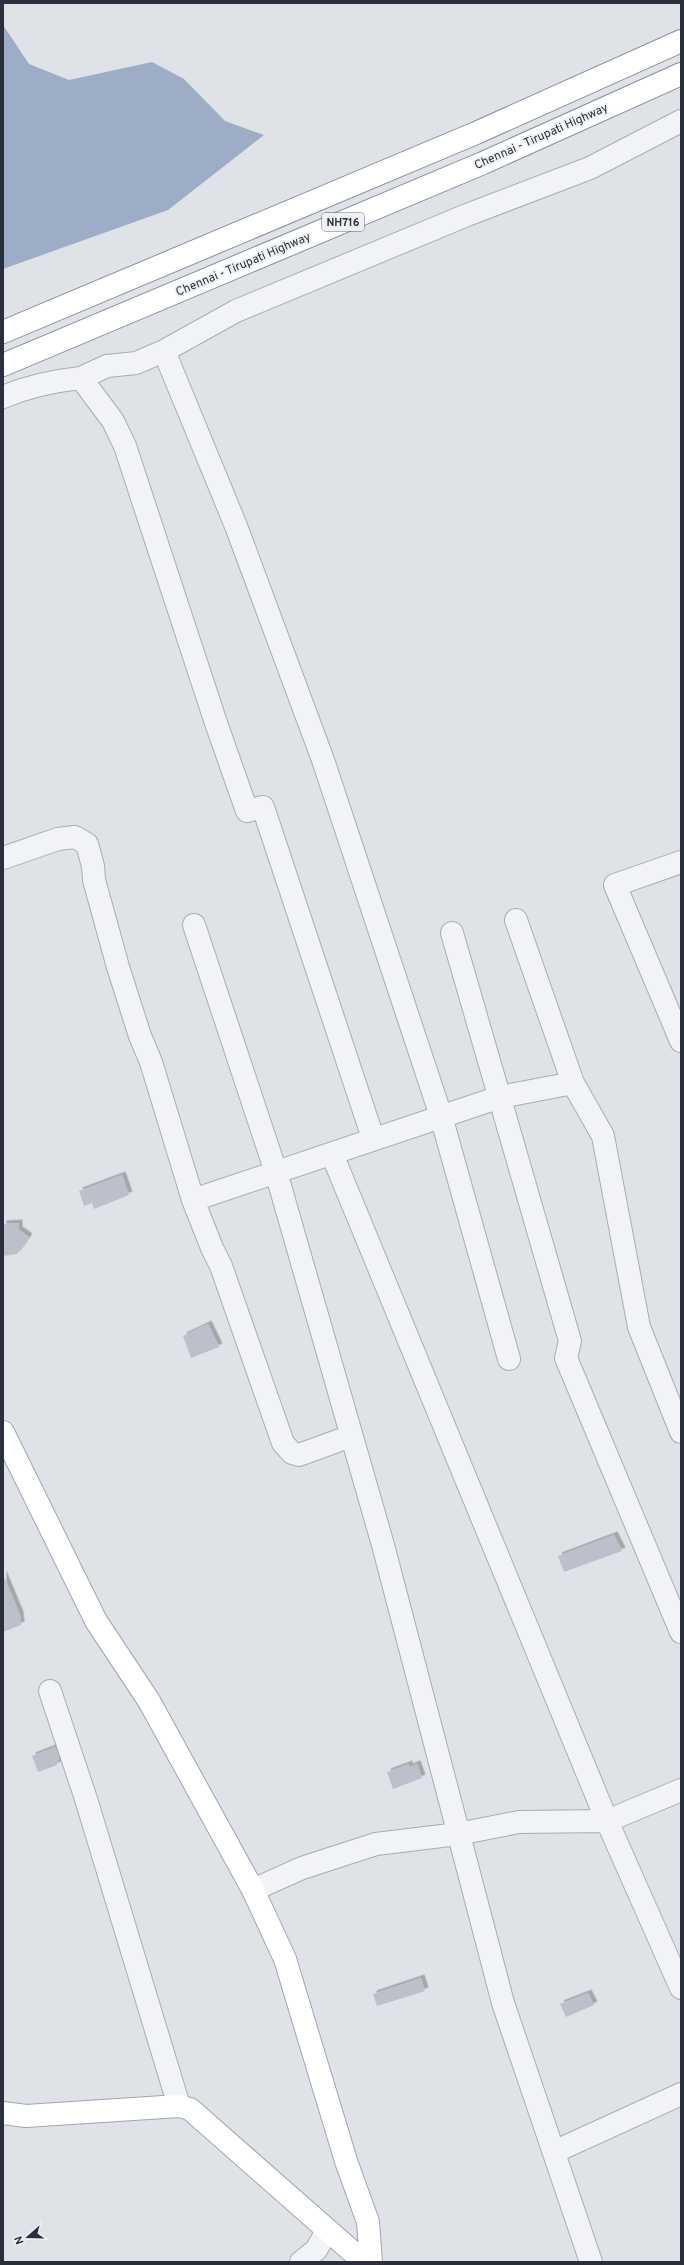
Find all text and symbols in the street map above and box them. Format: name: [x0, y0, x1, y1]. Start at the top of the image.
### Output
street label: Chennai - Tirupati Highway: [472, 100, 611, 174]
road number: NH716: [322, 213, 364, 231]
street label: Chennai - Tirupati Highway: [174, 229, 313, 301]
north arrow: [8, 2217, 48, 2257]
text: N: [12, 2234, 27, 2246]

